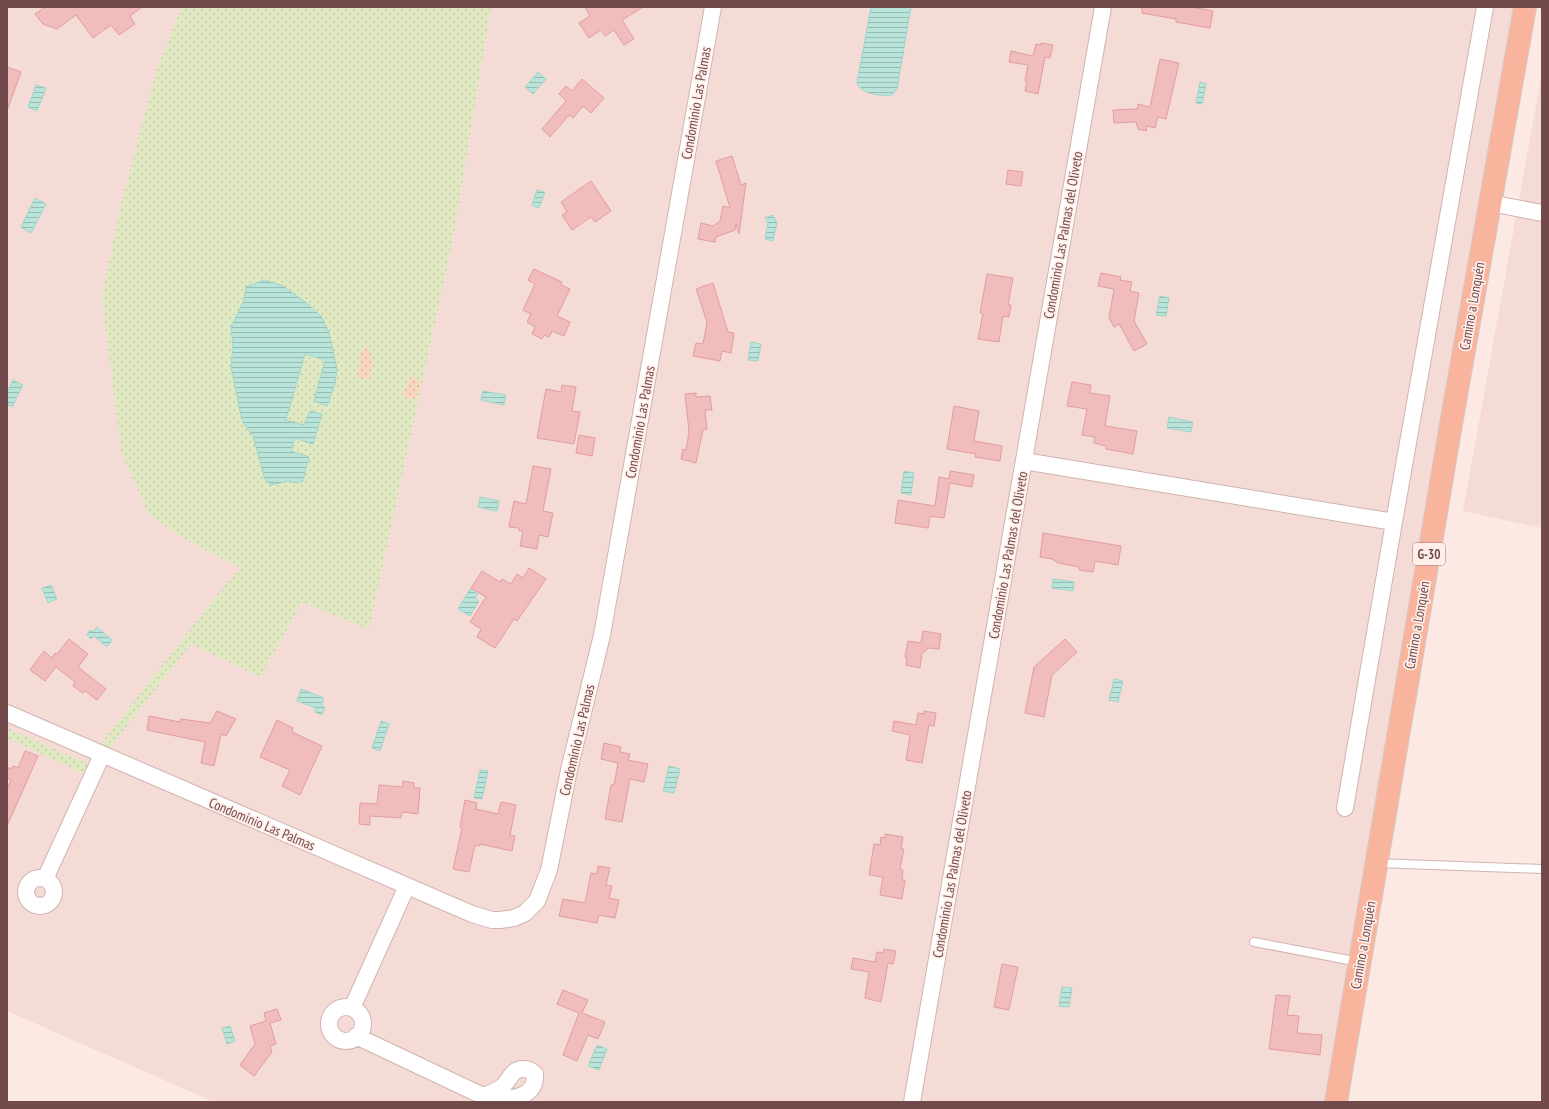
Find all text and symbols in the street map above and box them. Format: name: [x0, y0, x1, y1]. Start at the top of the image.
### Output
street label: Condominio Las Palmas: [677, 45, 715, 161]
street label: Condominio Las Palmas del Oliveto: [1039, 150, 1087, 320]
street label: Camino a Lonquén: [1455, 261, 1489, 351]
street label: Condominio Las Palmas: [621, 364, 659, 480]
street label: Condominio Las Palmas del Oliveto: [984, 470, 1032, 640]
road number: G-30: [1413, 543, 1445, 565]
street label: Camino a Lonquén: [1400, 580, 1434, 670]
street label: Condominio Las Palmas: [555, 682, 599, 797]
street label: Condominio Las Palmas del Oliveto: [928, 789, 976, 959]
street label: Condominio Las Palmas: [206, 793, 318, 855]
street label: Camino a Lonquén: [1346, 900, 1380, 990]

